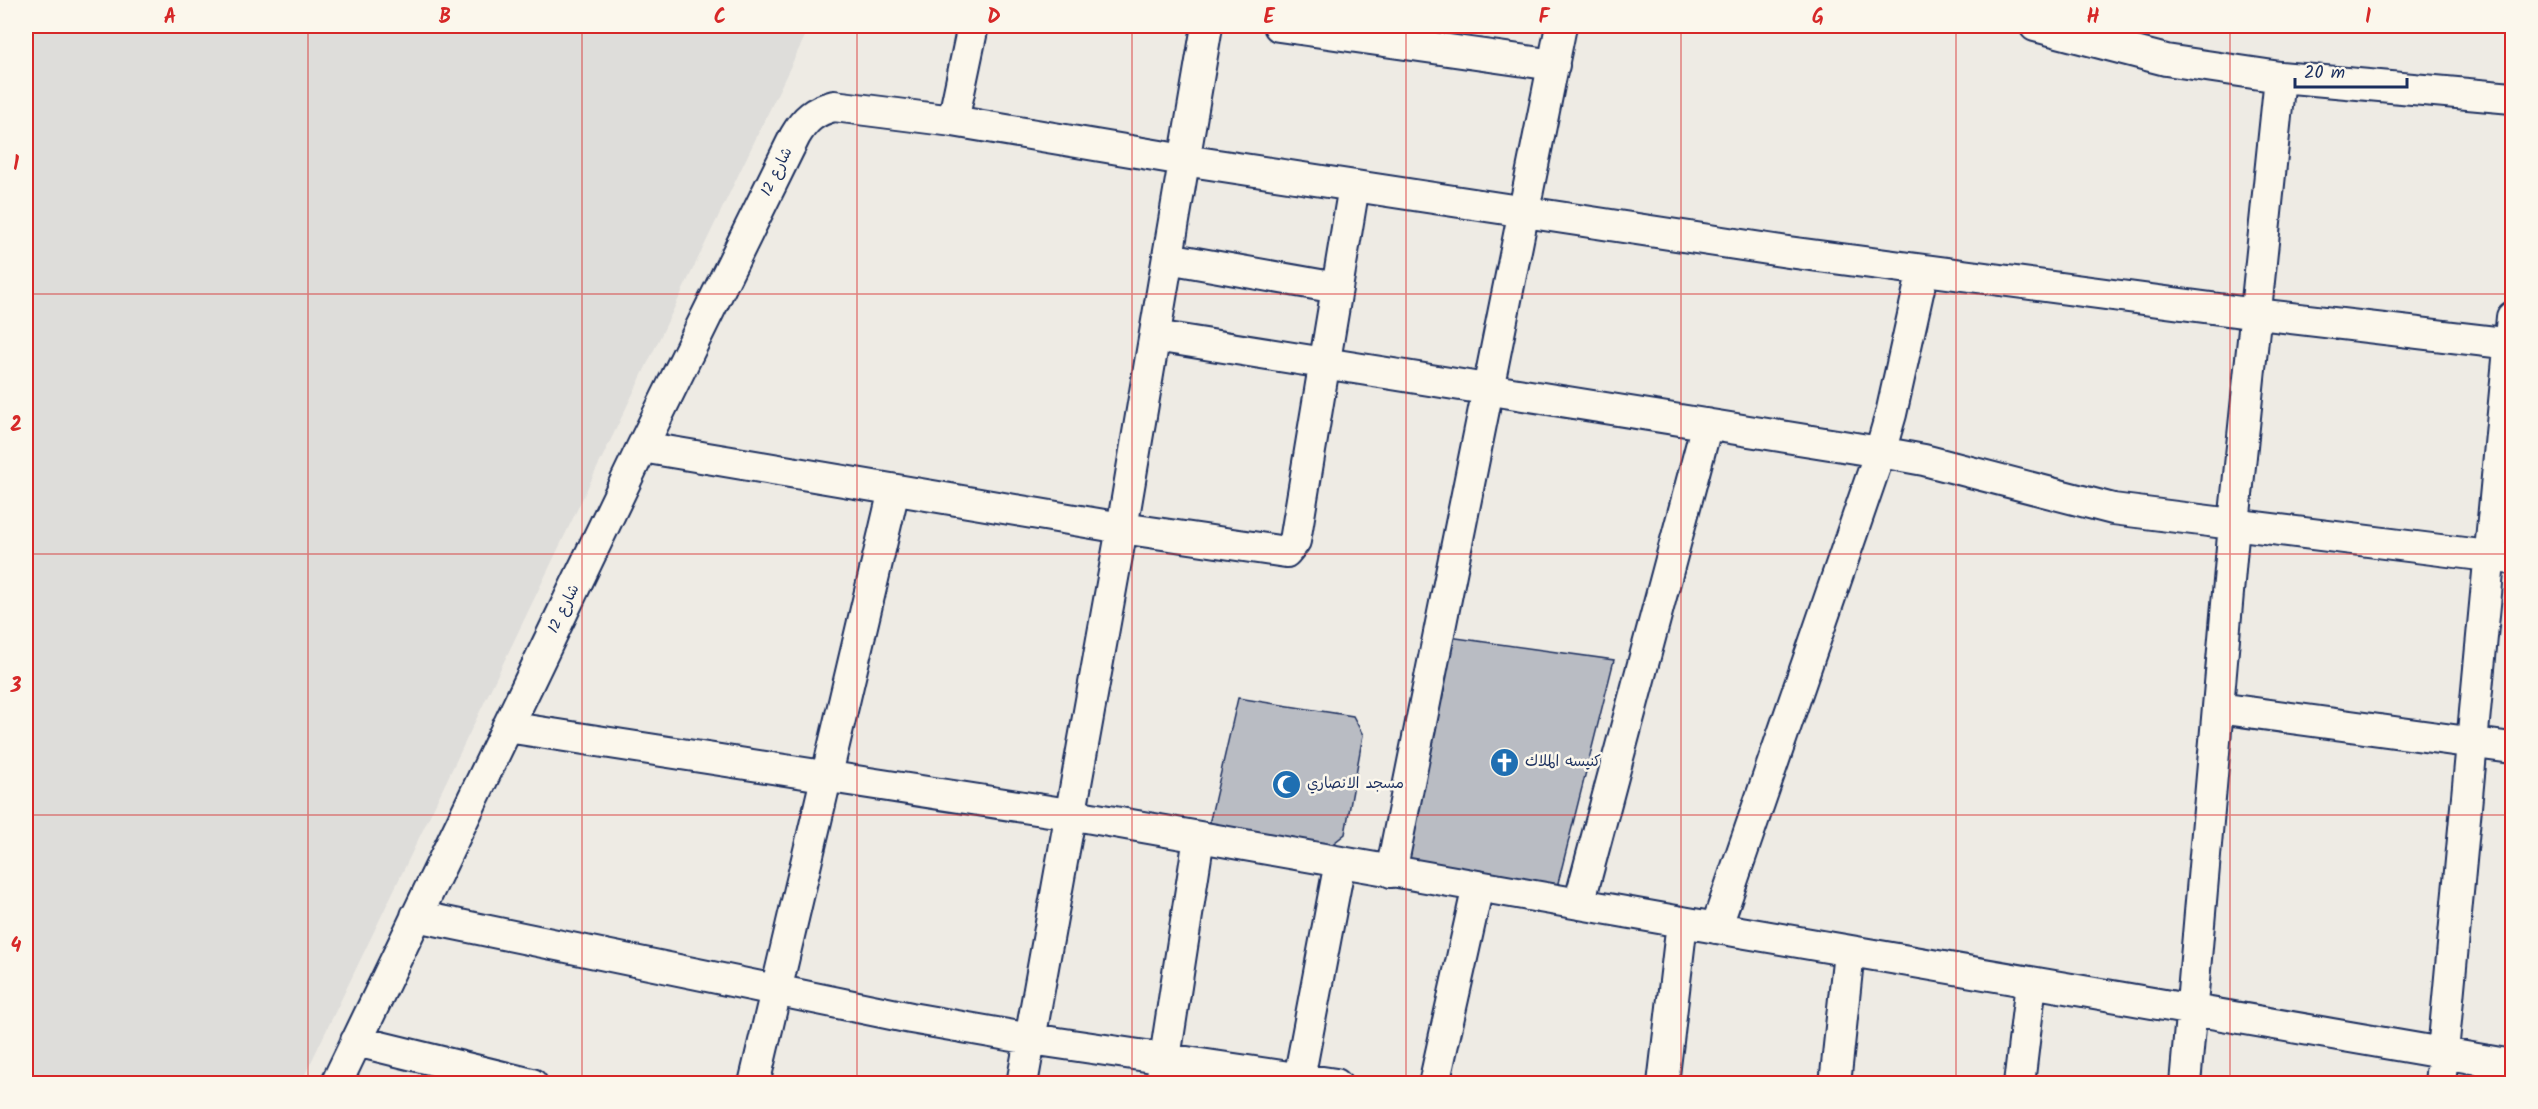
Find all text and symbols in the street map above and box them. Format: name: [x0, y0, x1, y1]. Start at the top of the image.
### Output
text: A: [164, 2, 176, 34]
text: B: [439, 2, 451, 34]
text: C: [714, 2, 726, 34]
text: D: [987, 2, 1001, 34]
text: E: [1263, 2, 1275, 34]
text: F: [1539, 2, 1551, 34]
text: G: [1812, 2, 1824, 34]
text: H: [2086, 2, 2100, 34]
text: I: [2365, 2, 2371, 34]
scale bar: [2295, 51, 2408, 89]
text: 20 m: [2304, 59, 2345, 88]
street label: شارع 12: [755, 143, 799, 201]
text: 1: [13, 149, 19, 181]
text: 2: [10, 410, 22, 442]
street label: شارع 12: [542, 580, 586, 638]
text: 3: [10, 671, 22, 703]
church icon: كنيسه الملاك: [1488, 746, 1520, 778]
place label: كنيسه الملاك: [1525, 750, 1601, 774]
mosque icon: مسجد الانصاري: [1270, 768, 1302, 800]
place label: مسجد الانصاري: [1307, 772, 1404, 796]
text: 4: [11, 931, 22, 963]

